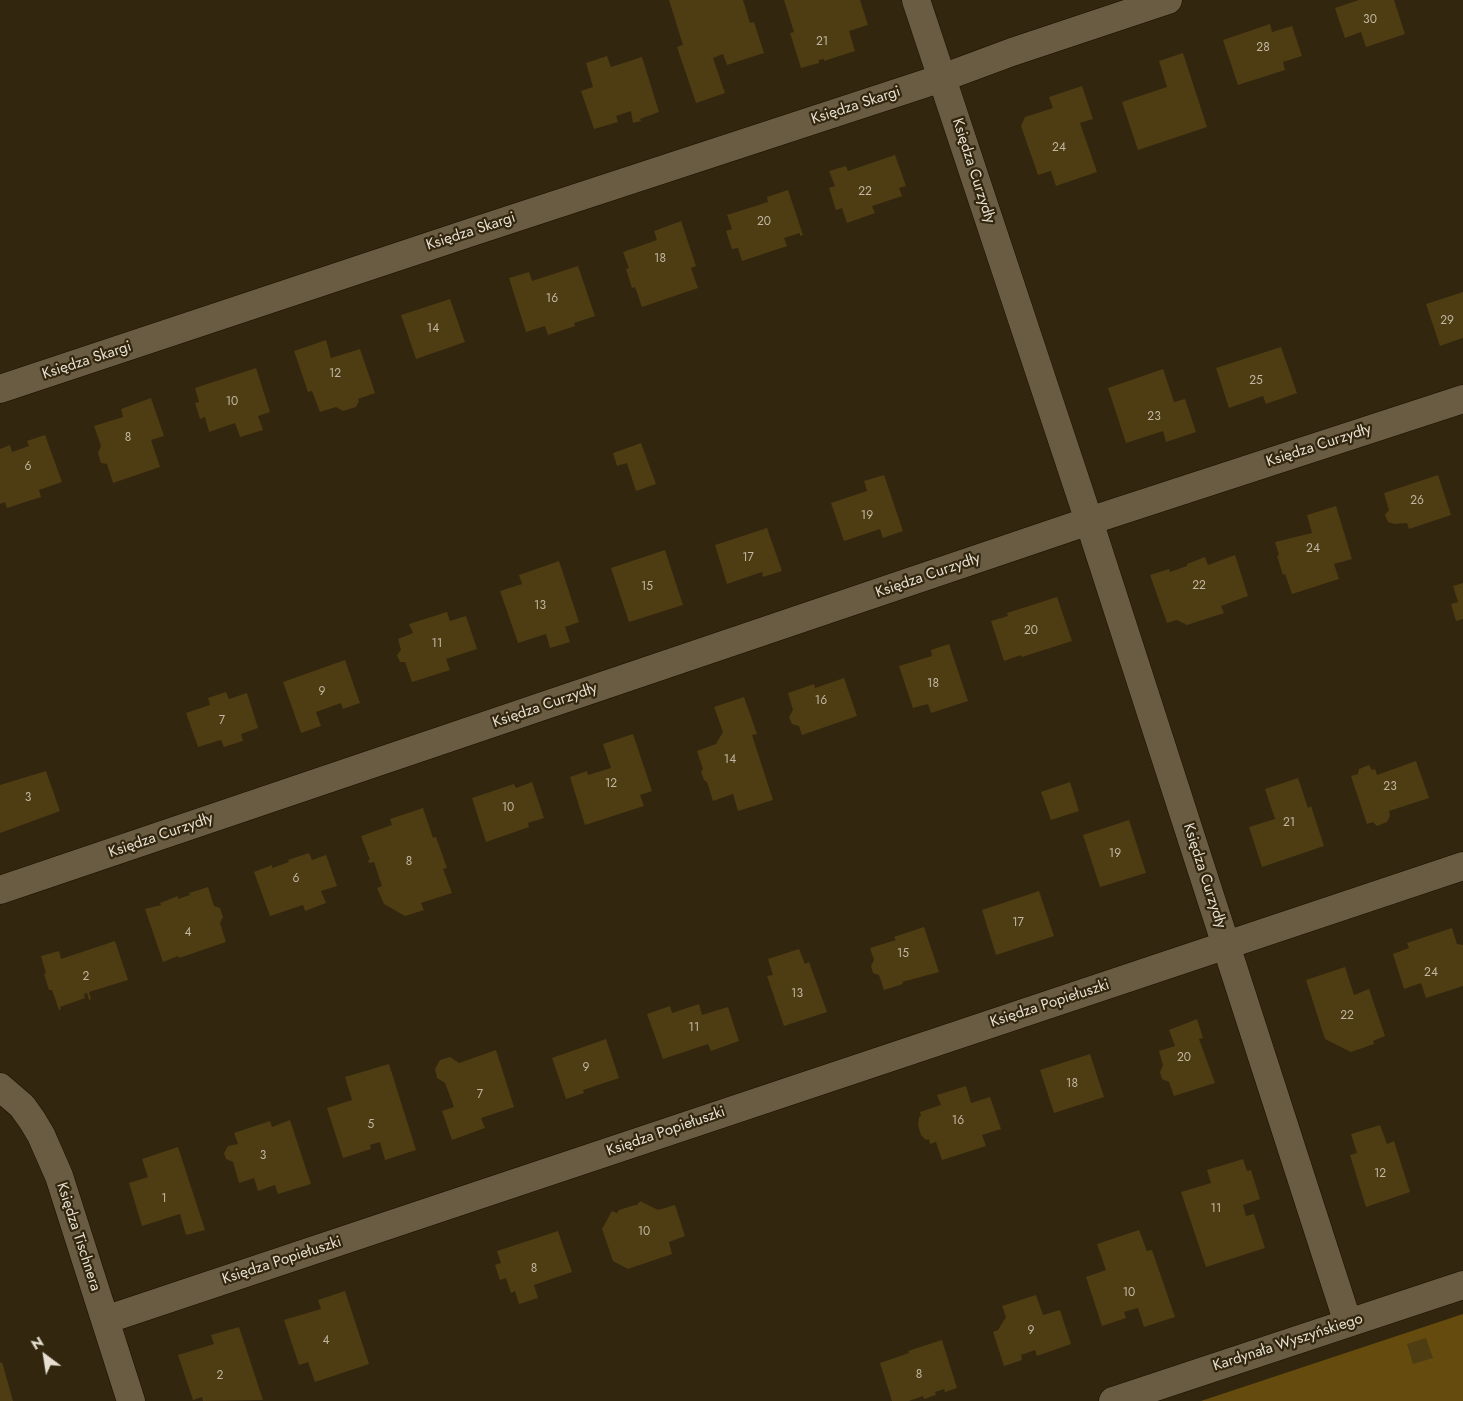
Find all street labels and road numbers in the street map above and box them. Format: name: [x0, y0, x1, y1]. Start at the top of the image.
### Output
street label: Księdza Skargi: [809, 83, 903, 129]
street label: Księdza Curzydły: [948, 116, 998, 226]
street label: Księdza Skargi: [424, 209, 518, 255]
street label: Księdza Skargi: [40, 338, 134, 384]
street label: Księdza Curzydły: [1264, 421, 1374, 471]
street label: Księdza Curzydły: [873, 550, 983, 602]
street label: Księdza Curzydły: [490, 680, 600, 732]
street label: Księdza Curzydły: [106, 810, 216, 862]
street label: Księdza Curzydły: [1179, 821, 1229, 931]
street label: Księdza Popiełuszki: [988, 976, 1112, 1032]
street label: Księdza Popiełuszki: [604, 1103, 728, 1161]
street label: Księdza Tischnera: [52, 1180, 104, 1294]
street label: Księdza Popiełuszki: [220, 1233, 344, 1289]
street label: Kardynała Wyszyńskiego: [1211, 1310, 1365, 1376]

